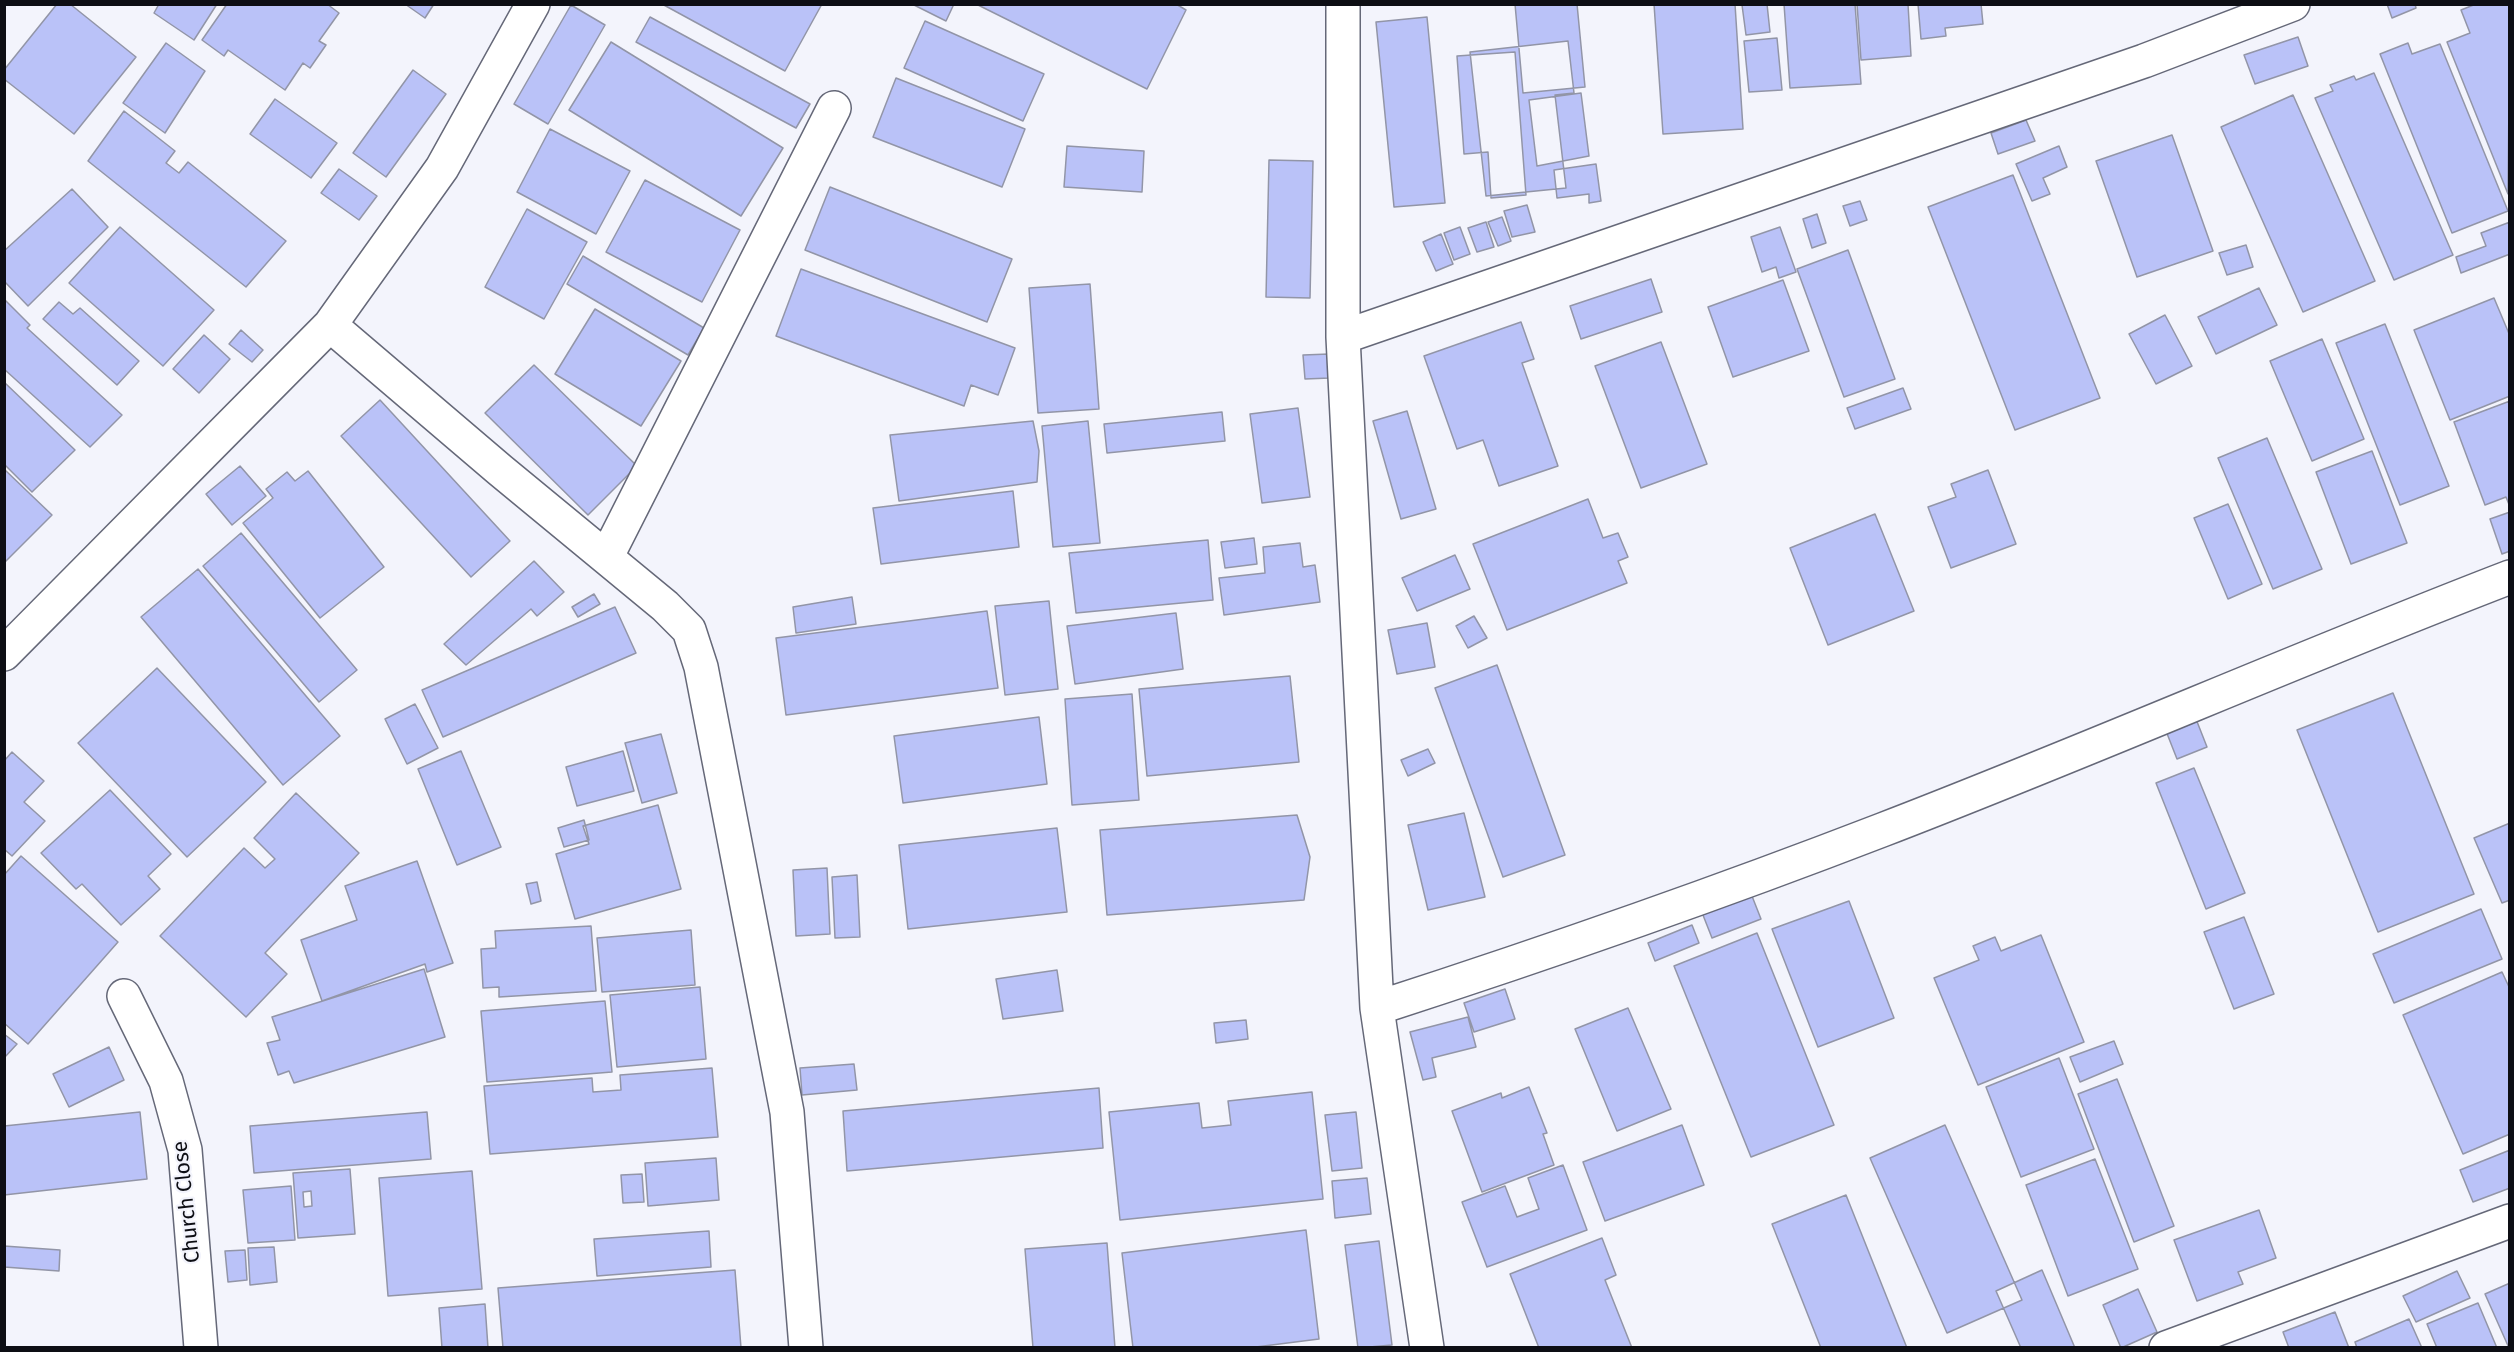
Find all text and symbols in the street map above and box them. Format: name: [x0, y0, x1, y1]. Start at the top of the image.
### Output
street label: Church Close: [168, 1140, 206, 1264]

